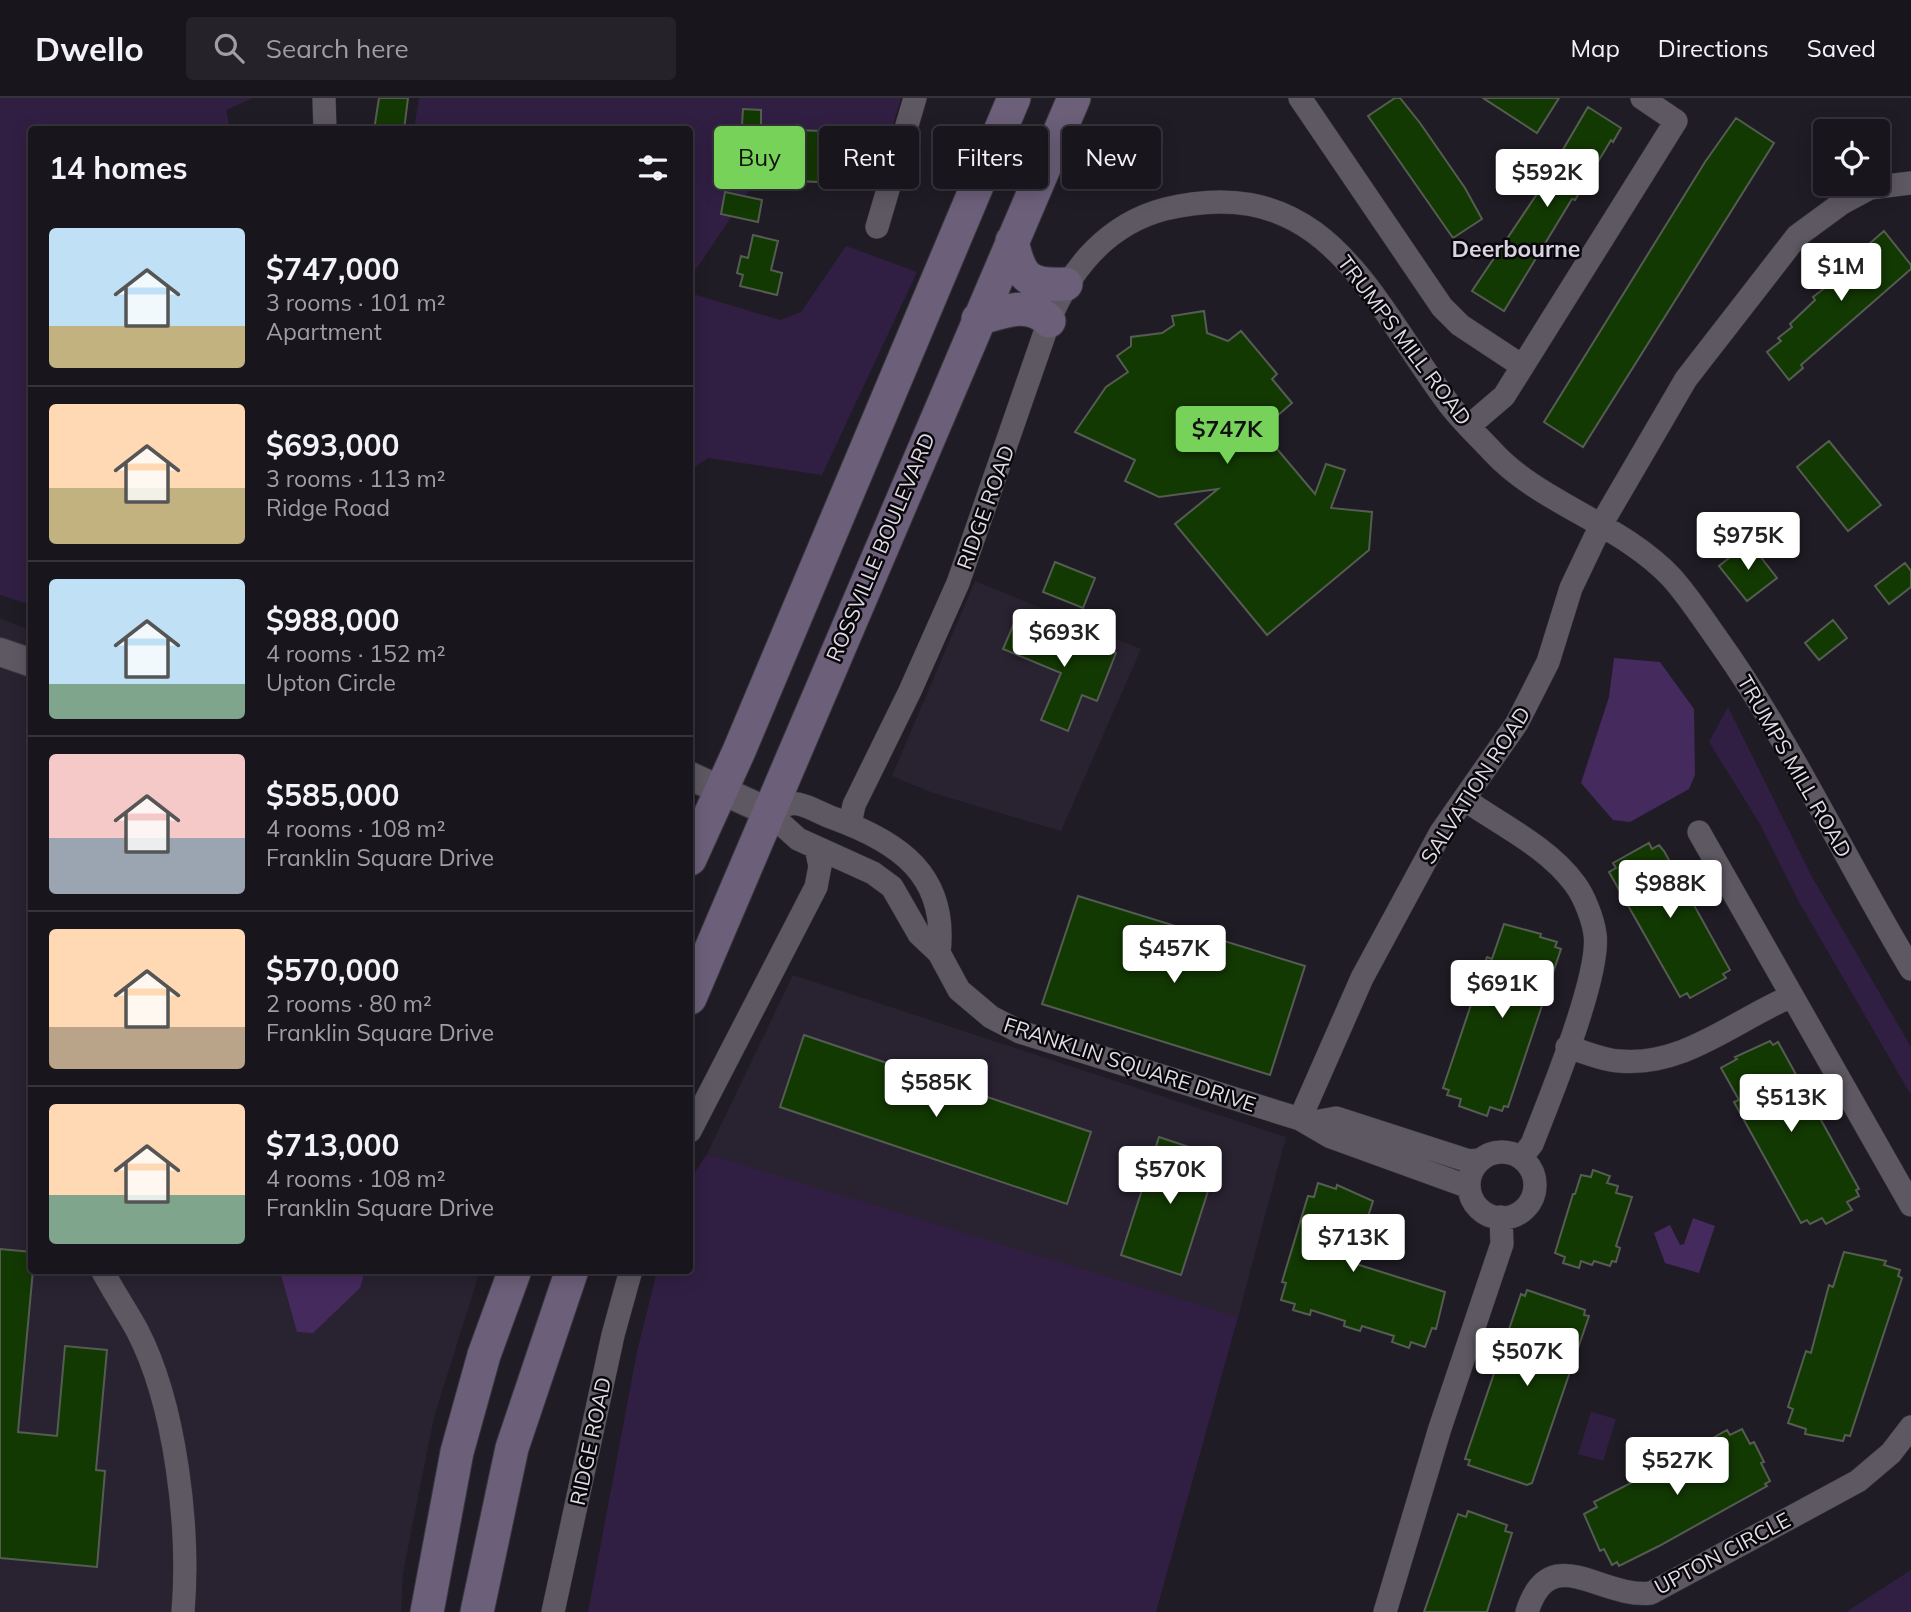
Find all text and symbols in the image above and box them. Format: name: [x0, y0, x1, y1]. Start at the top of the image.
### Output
search box: [186, 17, 676, 80]
text: Dwello: [35, 28, 144, 69]
icon: search: [210, 29, 248, 67]
text: Search here: [266, 32, 409, 65]
text: Map: [1570, 33, 1620, 63]
text: Directions: [1658, 33, 1769, 63]
text: Saved: [1807, 33, 1876, 63]
map controls: [1813, 119, 1890, 196]
button: locate: [1813, 119, 1890, 196]
chip: Buy: [714, 126, 805, 189]
chip: Rent: [819, 126, 919, 189]
chip: Filters: [933, 126, 1048, 189]
chip: New: [1062, 126, 1161, 189]
text: 14 homes: [49, 149, 188, 187]
icon: filters: [634, 149, 672, 187]
pin: $592K: [1498, 150, 1596, 209]
text: $592K: [1512, 157, 1582, 186]
district label: Deerbourne: [1452, 234, 1580, 263]
pin: $1M: [1807, 244, 1875, 303]
text: $747,000: [266, 250, 399, 288]
street label: TRUMPS MILL ROAD: [1333, 250, 1477, 430]
text: $1M: [1817, 251, 1865, 280]
icon: home: [105, 256, 189, 340]
text: 3 rooms · 101 m²: [266, 288, 446, 317]
text: Apartment: [266, 317, 382, 346]
pin: $747K: [1178, 406, 1276, 466]
text: $747K: [1192, 414, 1262, 443]
text: $693,000: [266, 426, 399, 464]
street label: ROSSVILLE BOULEVARD: [820, 429, 940, 665]
icon: home: [105, 432, 189, 516]
street label: RIDGE ROAD: [950, 441, 1020, 573]
text: 3 rooms · 113 m²: [266, 464, 446, 493]
text: Ridge Road: [266, 493, 390, 522]
pin: $975K: [1699, 512, 1797, 572]
text: $975K: [1713, 520, 1783, 549]
text: $988,000: [266, 601, 399, 639]
icon: home: [105, 607, 189, 691]
pin: $693K: [1015, 610, 1113, 669]
text: $693K: [1029, 617, 1099, 646]
text: 4 rooms · 152 m²: [266, 639, 446, 668]
text: Upton Circle: [266, 668, 396, 697]
street label: TRUMPS MILL ROAD: [1732, 670, 1858, 862]
street label: SALVATION ROAD: [1414, 701, 1536, 869]
text: $585,000: [266, 776, 399, 814]
icon: home: [105, 782, 189, 866]
text: 4 rooms · 108 m²: [266, 814, 446, 843]
text: Franklin Square Drive: [266, 843, 494, 872]
pin: $988K: [1621, 860, 1719, 920]
text: $988K: [1635, 868, 1705, 897]
pin: $457K: [1125, 926, 1223, 985]
text: $457K: [1139, 933, 1209, 962]
text: $570,000: [266, 951, 399, 989]
icon: home: [105, 957, 189, 1041]
pin: $691K: [1453, 960, 1551, 1020]
text: $691K: [1467, 968, 1537, 997]
text: 2 rooms · 80 m²: [266, 989, 432, 1018]
street label: FRANKLIN SQUARE DRIVE: [1001, 1011, 1259, 1117]
text: Franklin Square Drive: [266, 1018, 494, 1047]
pin: $585K: [887, 1060, 985, 1119]
text: $585K: [901, 1067, 971, 1096]
pin: $513K: [1742, 1074, 1840, 1134]
text: $513K: [1756, 1082, 1826, 1111]
text: $713,000: [266, 1126, 399, 1164]
icon: home: [105, 1132, 189, 1216]
pin: $570K: [1121, 1146, 1219, 1206]
text: $570K: [1135, 1154, 1205, 1183]
text: 4 rooms · 108 m²: [266, 1164, 446, 1193]
text: Franklin Square Drive: [266, 1193, 494, 1222]
pin: $713K: [1304, 1214, 1402, 1274]
text: $713K: [1318, 1222, 1388, 1251]
pin: $507K: [1478, 1328, 1576, 1388]
text: $507K: [1492, 1336, 1562, 1365]
street label: RIDGE ROAD: [564, 1375, 616, 1507]
pin: $527K: [1628, 1438, 1726, 1497]
text: $527K: [1642, 1445, 1712, 1474]
street label: UPTON CIRCLE: [1650, 1506, 1794, 1600]

